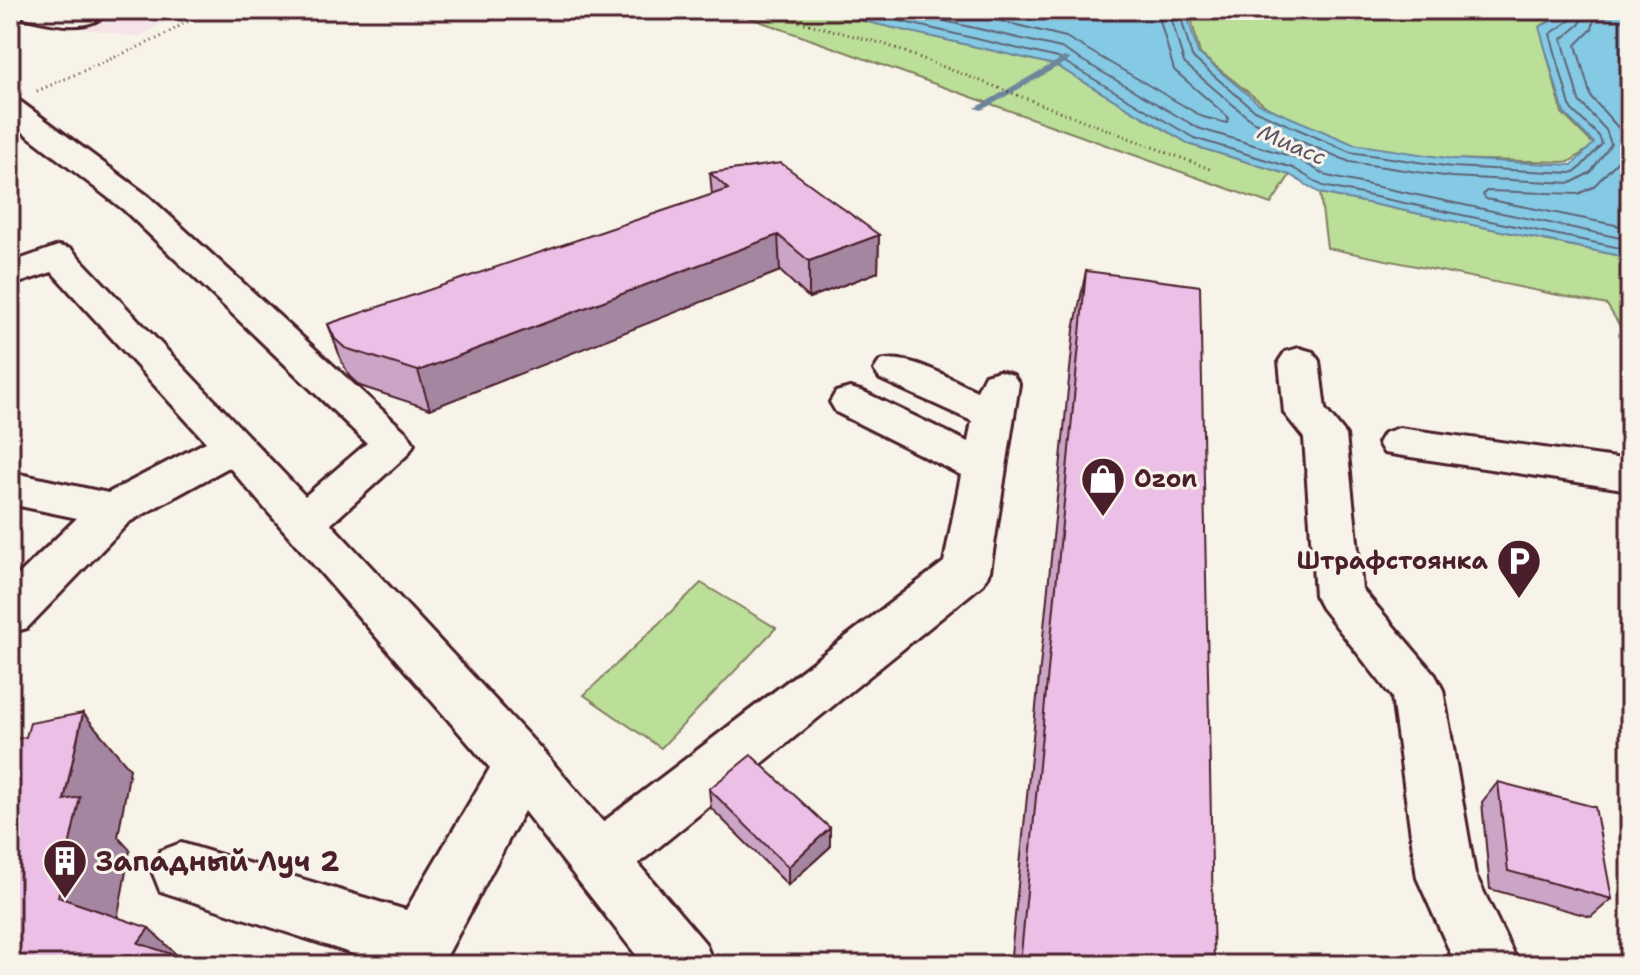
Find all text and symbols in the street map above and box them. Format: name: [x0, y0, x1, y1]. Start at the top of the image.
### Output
water label: Миасс: [1253, 117, 1330, 172]
shop icon: Ozon: [1079, 455, 1127, 518]
place label: Ozon: [1134, 463, 1197, 495]
parking icon: Штрафстоянка: [1495, 537, 1543, 600]
place label: Штрафстоянка: [1297, 545, 1489, 577]
building icon: Западный Луч 2: [41, 837, 89, 900]
place label: Западный Луч 2: [96, 842, 340, 880]

